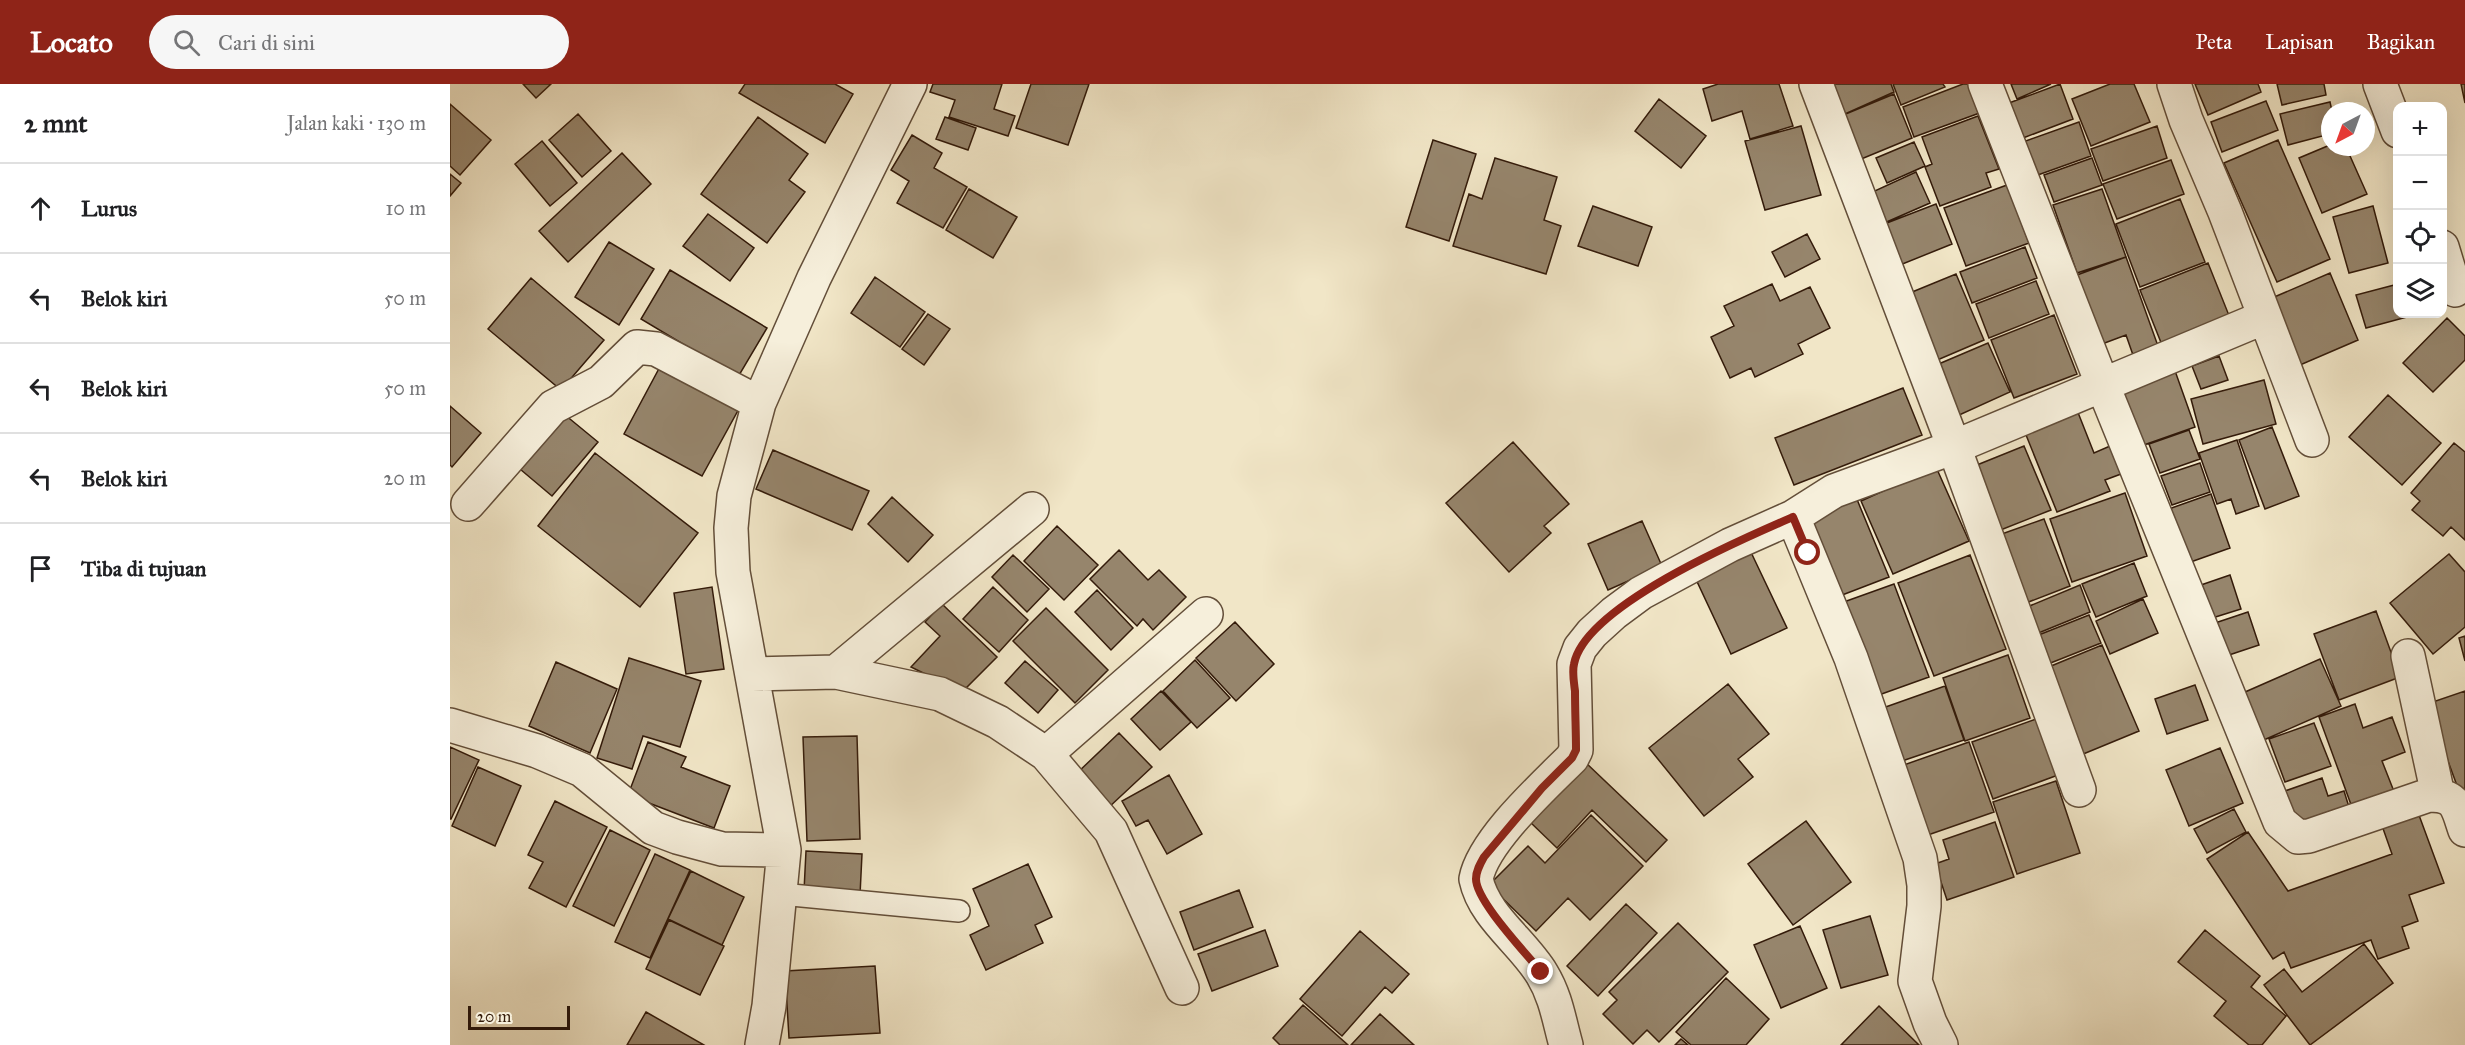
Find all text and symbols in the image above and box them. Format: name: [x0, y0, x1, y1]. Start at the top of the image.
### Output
search box: [149, 15, 569, 69]
text: Locato: [30, 25, 113, 60]
icon: search: [170, 26, 203, 59]
text: Cari di sini: [218, 29, 315, 56]
text: Peta: [2196, 29, 2232, 55]
text: Lapisan: [2265, 29, 2334, 55]
text: Bagikan: [2367, 29, 2435, 55]
north arrow: [2321, 102, 2375, 156]
map controls: [2393, 102, 2447, 318]
button: +: [2393, 102, 2447, 156]
text: 2 mnt: [24, 107, 87, 139]
text: Jalan kaki · 130 m: [287, 111, 426, 135]
button: −: [2393, 156, 2447, 210]
icon: ahead: [24, 192, 57, 225]
text: Lurus: [81, 195, 137, 222]
text: 10 m: [385, 196, 426, 220]
button: locate: [2393, 210, 2447, 264]
button: layers: [2393, 264, 2447, 318]
icon: left: [24, 282, 57, 315]
text: Belok kiri: [81, 285, 167, 312]
text: 50 m: [384, 286, 426, 310]
icon: left: [24, 372, 57, 405]
text: Belok kiri: [81, 375, 167, 402]
text: 50 m: [384, 376, 426, 400]
icon: left: [24, 462, 57, 495]
text: Belok kiri: [81, 465, 167, 492]
text: 20 m: [383, 466, 426, 490]
route start: [1794, 539, 1820, 565]
icon: arrive: [24, 552, 57, 585]
text: Tiba di tujuan: [81, 555, 206, 582]
route end: [1527, 958, 1553, 984]
scale bar: [468, 1003, 570, 1030]
text: 20 m: [477, 1007, 511, 1026]

